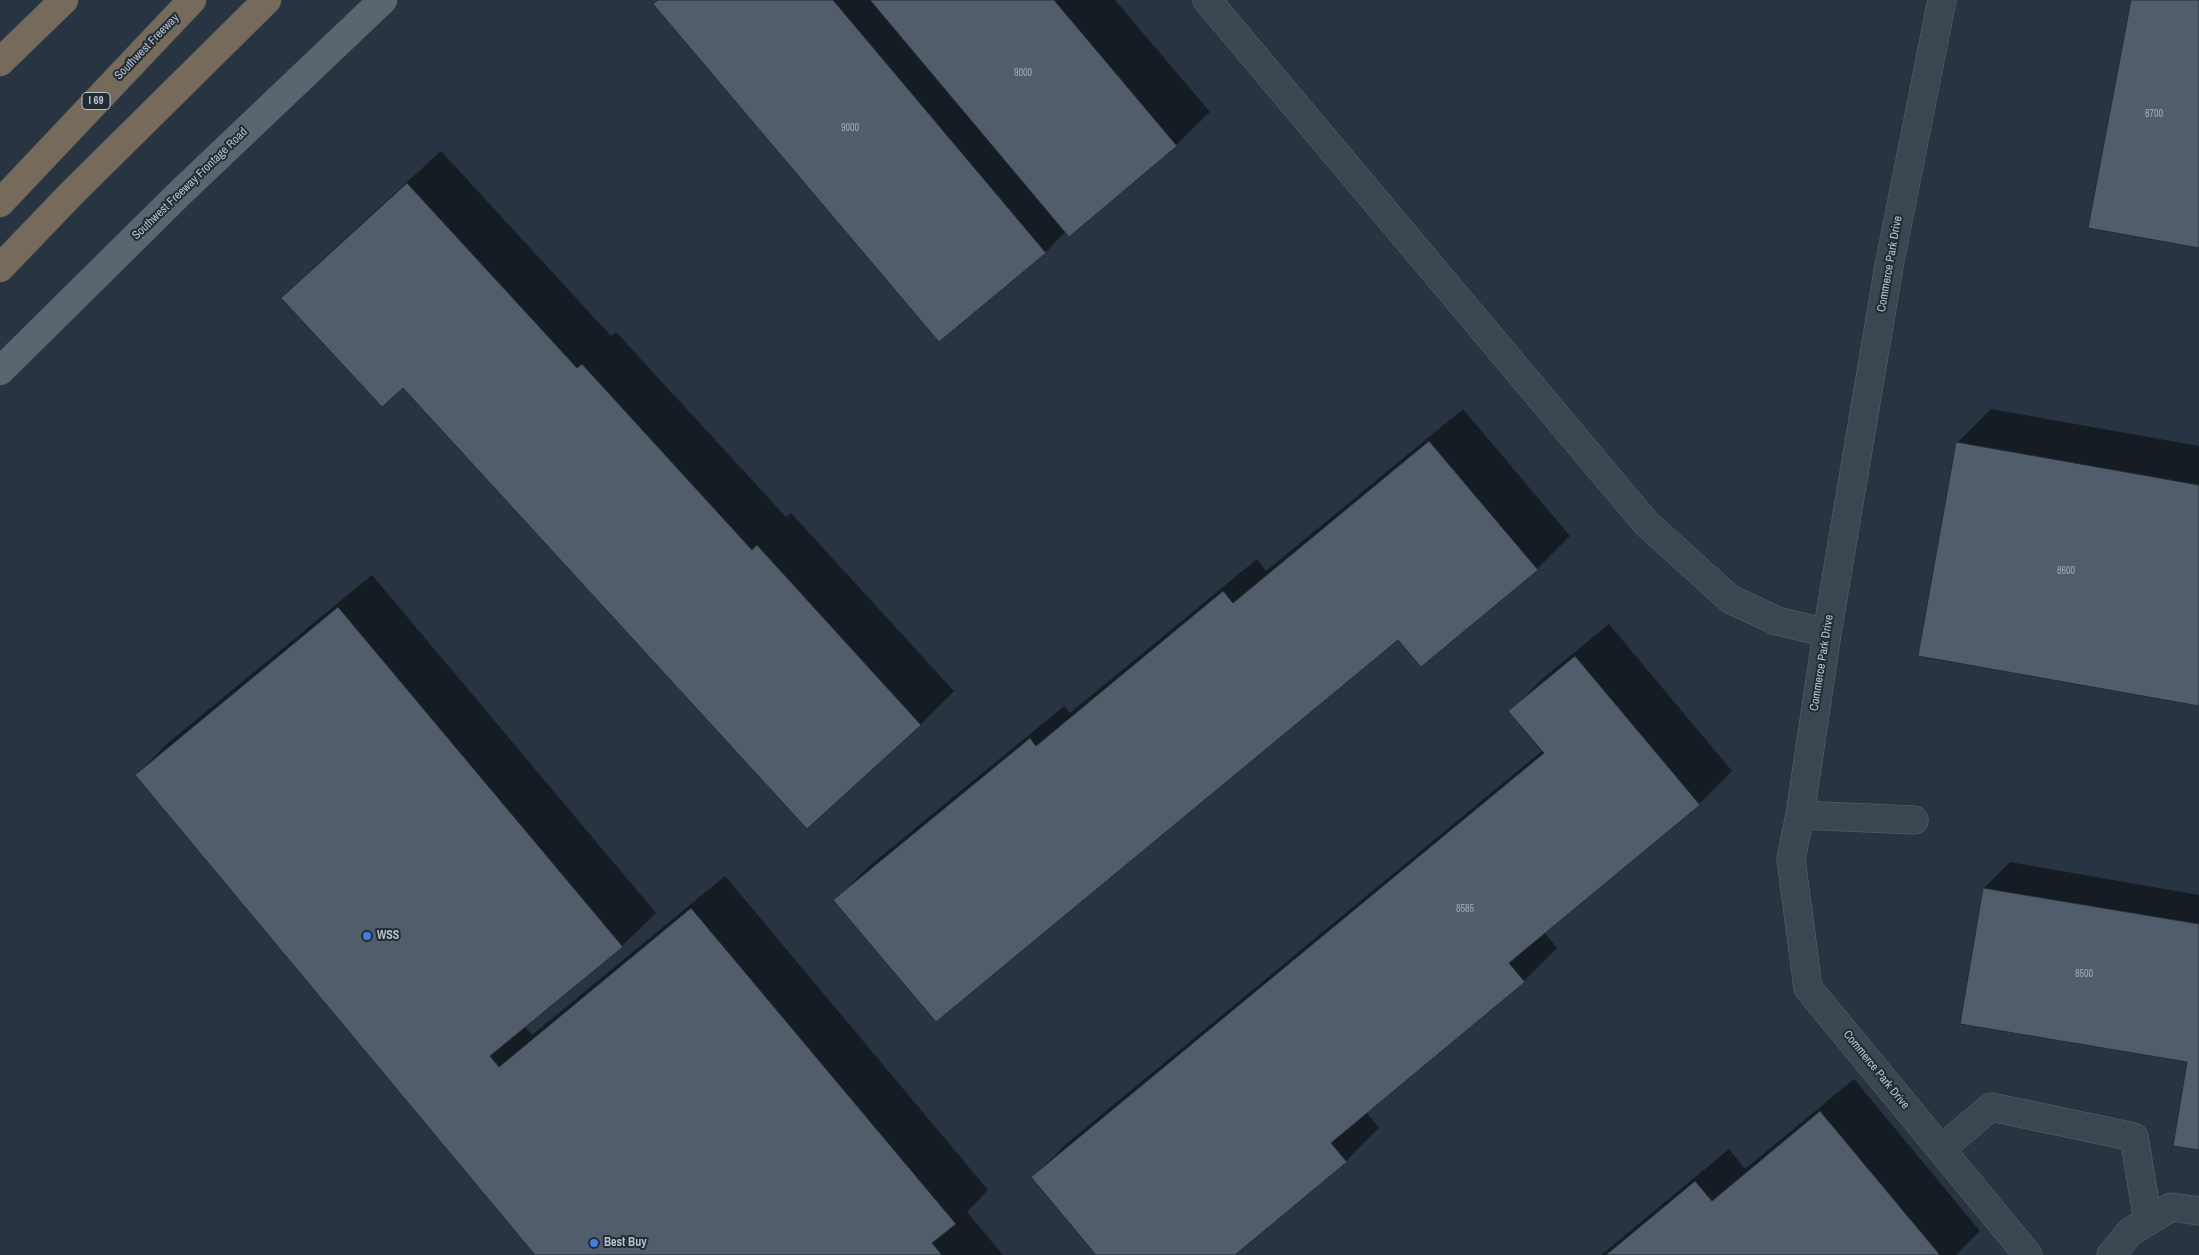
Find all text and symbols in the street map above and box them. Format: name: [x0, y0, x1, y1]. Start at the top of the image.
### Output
street label: Southwest Freeway: [112, 11, 182, 83]
house number: 9000: [1014, 67, 1032, 79]
road number: I 69: [82, 92, 110, 110]
house number: 8700: [2145, 108, 2163, 120]
house number: 9000: [841, 122, 859, 134]
street label: Southwest Freeway Frontage Road: [129, 125, 251, 243]
street label: Commerce Park Drive: [1874, 215, 1906, 313]
house number: 8600: [2057, 565, 2075, 577]
street label: Commerce Park Drive: [1807, 614, 1837, 712]
house number: 8585: [1456, 903, 1474, 915]
place label: WSS: [377, 929, 399, 943]
marker: WSS: [361, 930, 373, 942]
house number: 8500: [2075, 968, 2093, 980]
street label: Commerce Park Drive: [1840, 1028, 1912, 1112]
place label: Best Buy: [604, 1236, 647, 1250]
marker: Best Buy: [588, 1237, 600, 1249]

